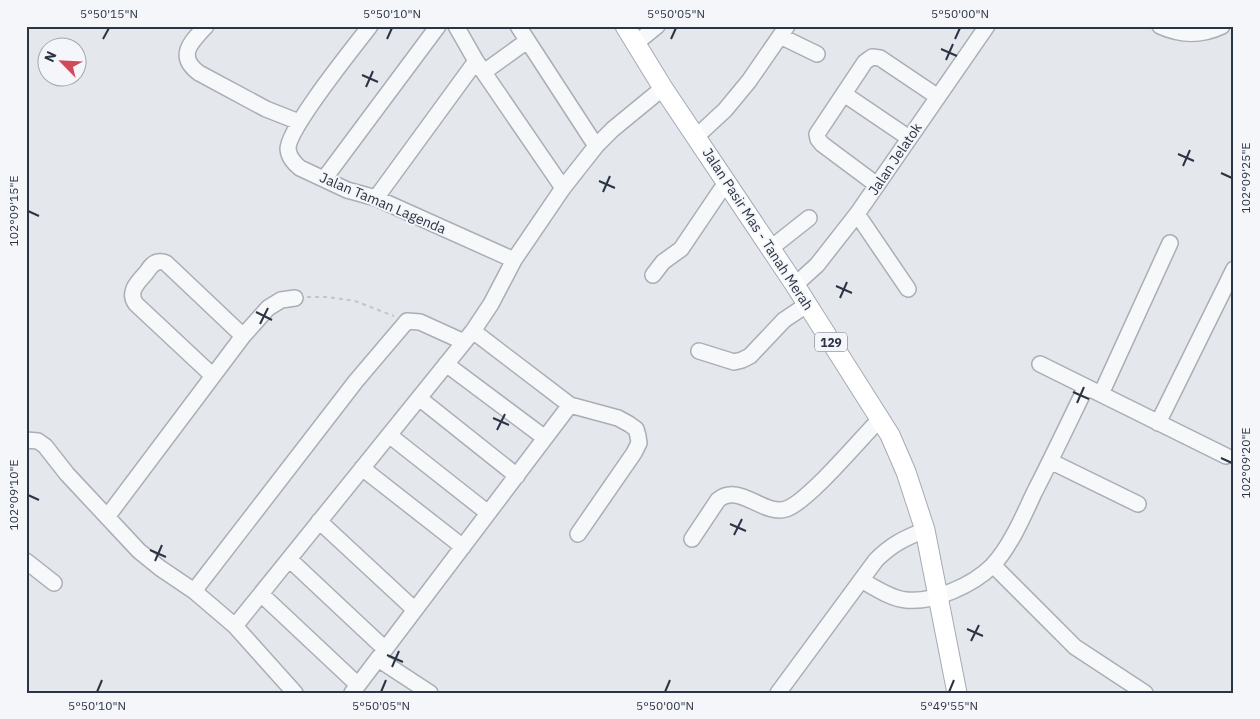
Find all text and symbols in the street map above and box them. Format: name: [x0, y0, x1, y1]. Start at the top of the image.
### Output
text: 5°50'15"N: [80, 6, 138, 21]
text: 5°50'10"N: [363, 6, 421, 21]
text: 5°50'05"N: [647, 6, 705, 21]
text: 5°50'00"N: [931, 6, 989, 21]
north arrow: [38, 38, 88, 88]
text: N: [40, 48, 60, 65]
street label: Jalan Jelatok: [864, 119, 926, 199]
text: 102°09'25"E: [1238, 143, 1253, 213]
street label: Jalan Pasir Mas - Tanah Merah: [699, 144, 817, 314]
street label: Jalan Taman Lagenda: [317, 168, 449, 238]
text: 102°09'15"E: [6, 176, 21, 246]
road number: 129: [815, 332, 847, 352]
text: 102°09'20"E: [1238, 428, 1253, 498]
text: 102°09'10"E: [6, 460, 21, 530]
text: 5°50'10"N: [68, 698, 126, 713]
text: 5°50'05"N: [352, 698, 410, 713]
text: 5°50'00"N: [636, 698, 694, 713]
text: 5°49'55"N: [920, 698, 978, 713]

